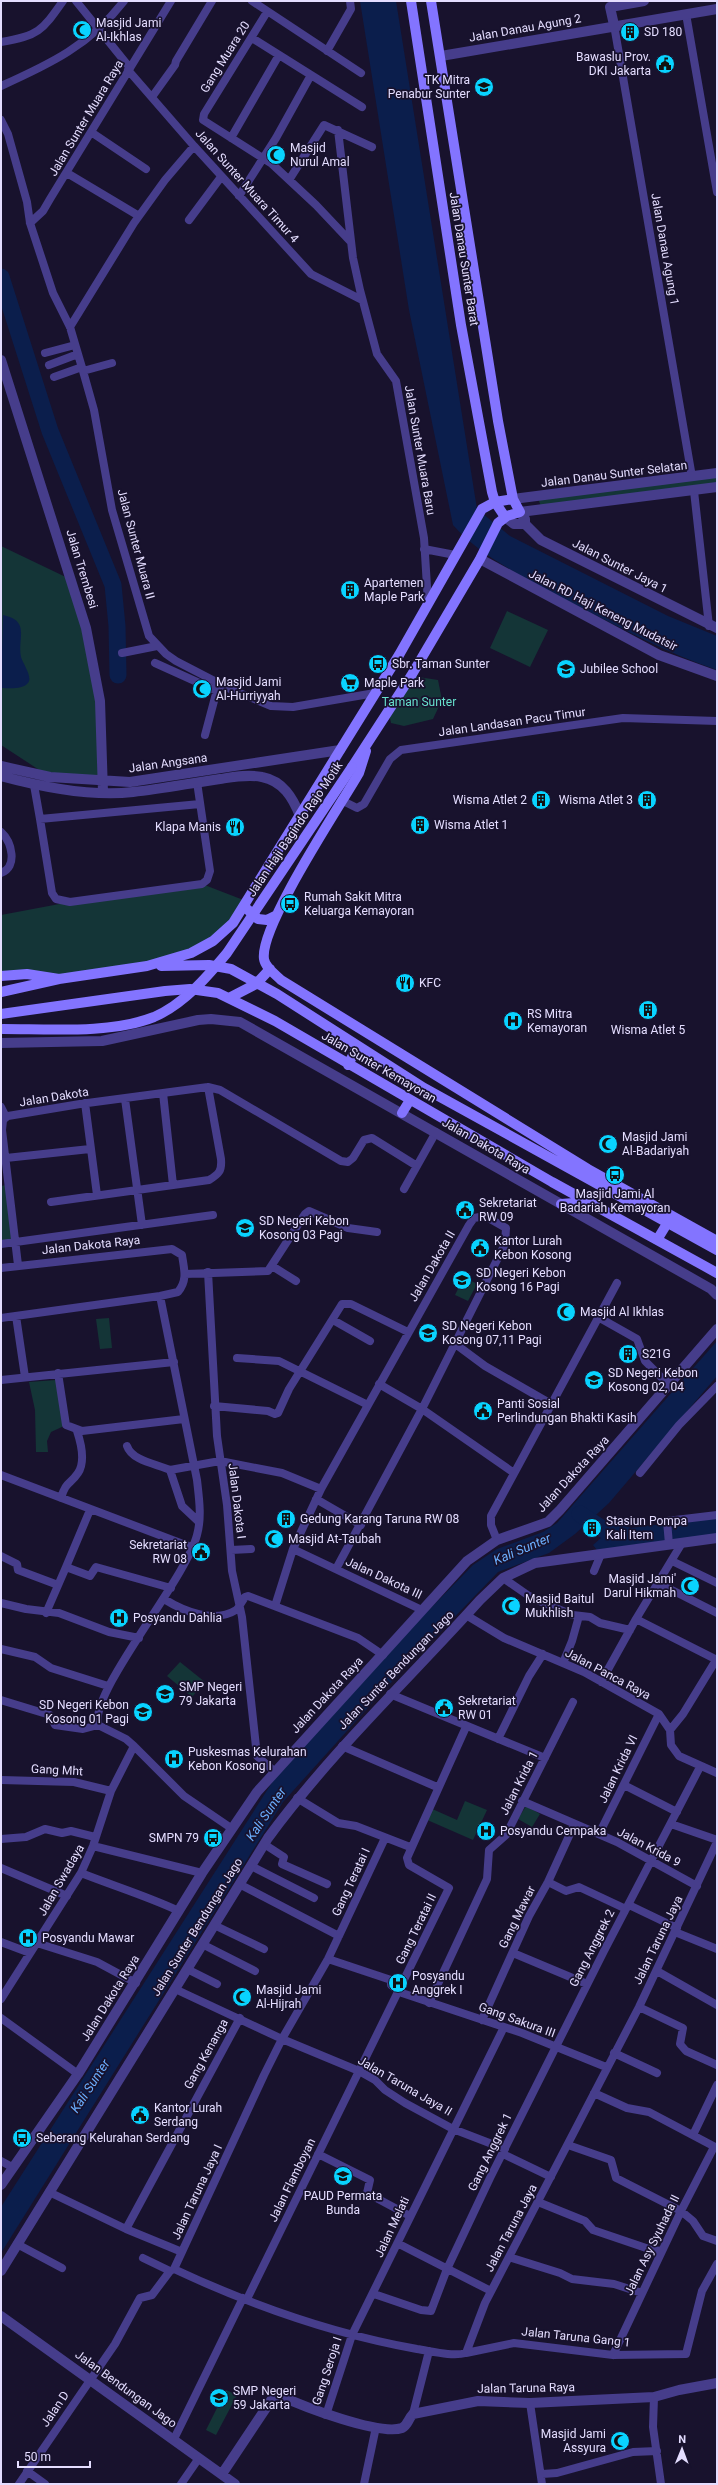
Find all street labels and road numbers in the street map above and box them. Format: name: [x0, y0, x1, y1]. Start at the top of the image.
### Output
street label: Jalan Danau Agung 2: [468, 11, 582, 45]
street label: Gang Muara 20: [197, 19, 253, 95]
street label: Jalan Sunter Muara Raya: [46, 57, 126, 179]
street label: Jalan Sunter Muara Timur 4: [192, 126, 302, 246]
street label: Jalan Danau Sunter Barat: [446, 191, 482, 327]
street label: Jalan Danau Agung 1: [648, 192, 682, 306]
street label: Jalan Sunter Muara Baru: [402, 384, 438, 516]
street label: Jalan Danau Sunter Selatan: [540, 458, 688, 490]
street label: Jalan Sunter Muara II: [115, 487, 157, 601]
street label: Jalan Trembesi: [63, 528, 101, 610]
street label: Jalan Sunter Jaya 1: [570, 536, 670, 596]
street label: Jalan RD Haji Keneng Mudatsir: [526, 566, 680, 654]
street label: Jalan Landasan Pacu Timur: [438, 705, 586, 739]
street label: Jalan Angsana: [128, 751, 208, 775]
street label: Jalan Haji Bagindo Rajo Motik: [245, 758, 346, 899]
street label: Jalan Sunter Kemayoran: [319, 1028, 439, 1106]
street label: Jalan Dakota: [18, 1085, 90, 1109]
street label: Jalan Dakota Raya: [440, 1115, 532, 1177]
street label: Jalan Dakota II: [406, 1228, 458, 1304]
street label: Jalan Dakota Raya: [41, 1233, 141, 1257]
street label: Jalan Dakota Raya: [534, 1433, 612, 1515]
street label: Jalan Dakota I: [225, 1462, 249, 1540]
street label: Jalan Dakota III: [344, 1554, 424, 1602]
street label: Jalan Sunter Bendungan Jago: [335, 1607, 457, 1732]
street label: Jalan Panca Raya: [563, 1646, 653, 1702]
street label: Jalan Dakota Raya: [288, 1654, 366, 1736]
street label: Jalan Krida VI: [596, 1733, 640, 1805]
street label: Jalan Krida 1: [497, 1749, 541, 1817]
street label: Gang Mht: [31, 1762, 83, 1778]
street label: Jalan Krida 9: [615, 1824, 683, 1870]
street label: Jalan Swadaya: [35, 1842, 87, 1918]
street label: Gang Teratai I: [329, 1846, 373, 1918]
street label: Jalan Sunter Bendungan Jago: [149, 1855, 245, 1999]
street label: Gang Mawar: [496, 1884, 538, 1950]
street label: Gang Teratai II: [393, 1891, 439, 1967]
street label: Jalan Taruna Jaya: [630, 1893, 686, 1987]
street label: Gang Anggrek 2: [566, 1907, 618, 1989]
street label: Jalan Dakota Raya: [78, 1952, 142, 2044]
street label: Gang Sakura III: [477, 2000, 557, 2040]
street label: Gang Kenanga: [181, 2017, 231, 2091]
street label: Jalan Taruna Jaya II: [355, 2053, 455, 2119]
street label: Gang Anggrek 1: [465, 2111, 515, 2193]
street label: Jalan Flamboyan: [266, 2136, 318, 2224]
street label: Jalan Taruna Jaya I: [169, 2142, 225, 2242]
street label: Jalan Taruna Jaya: [482, 2182, 540, 2274]
street label: Jalan Asy Syuhada II: [622, 2192, 682, 2298]
street label: Jalan Melati: [372, 2194, 412, 2260]
street label: Jalan Taruna Gang 1: [521, 2324, 631, 2350]
street label: Gang Seroja I: [309, 2335, 345, 2407]
street label: Jalan Bendungan Jago: [72, 2347, 180, 2431]
street label: Jalan Taruna Raya: [477, 2380, 575, 2396]
street label: Jalan D: [38, 2388, 72, 2430]

